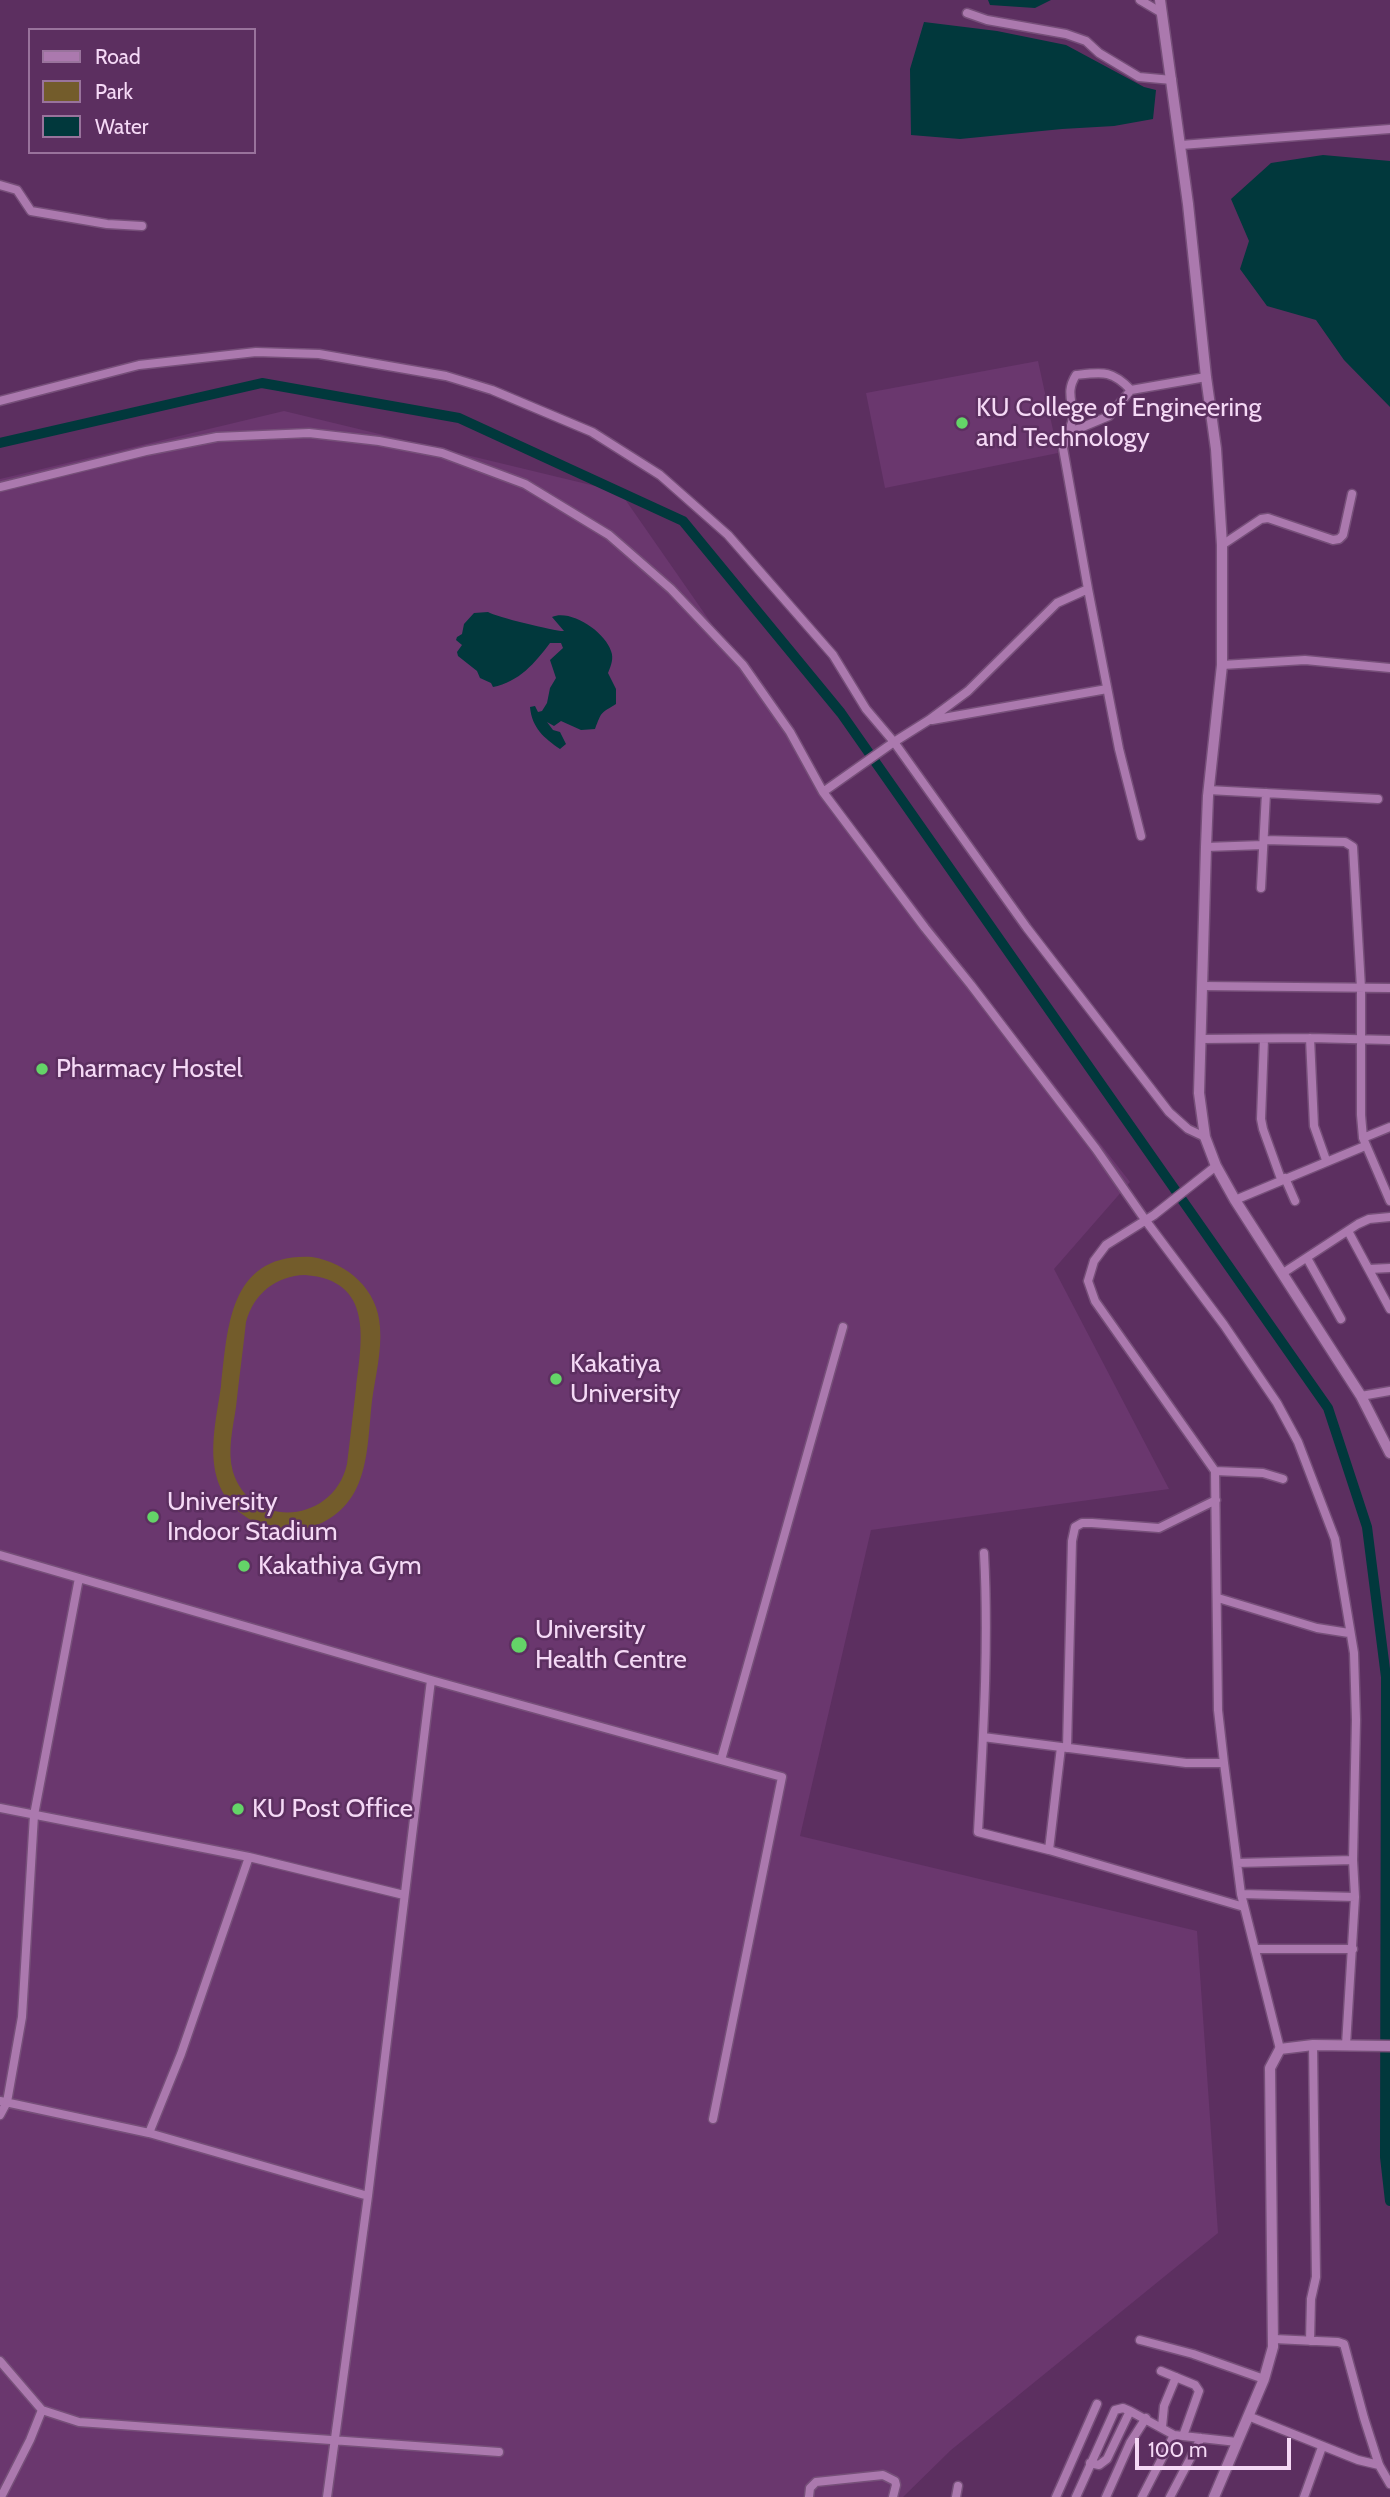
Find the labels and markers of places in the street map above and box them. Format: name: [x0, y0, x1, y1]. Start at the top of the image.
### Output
place label: KU College of Engineering and Technology: [976, 392, 1262, 453]
marker: KU College of Engineering and Technology: [954, 415, 970, 431]
place label: Pharmacy Hostel: [56, 1053, 243, 1085]
marker: Pharmacy Hostel: [34, 1061, 50, 1077]
place label: Kakatiya University: [570, 1348, 681, 1410]
marker: Kakatiya University: [548, 1371, 564, 1387]
place label: University Indoor Stadium: [167, 1486, 337, 1548]
marker: University Indoor Stadium: [145, 1509, 161, 1525]
place label: Kakathiya Gym: [258, 1550, 422, 1582]
marker: Kakathiya Gym: [236, 1558, 252, 1574]
place label: University Health Centre: [535, 1614, 687, 1676]
marker: University Health Centre: [509, 1635, 529, 1655]
place label: KU Post Office: [252, 1793, 413, 1825]
marker: KU Post Office: [230, 1801, 246, 1817]

